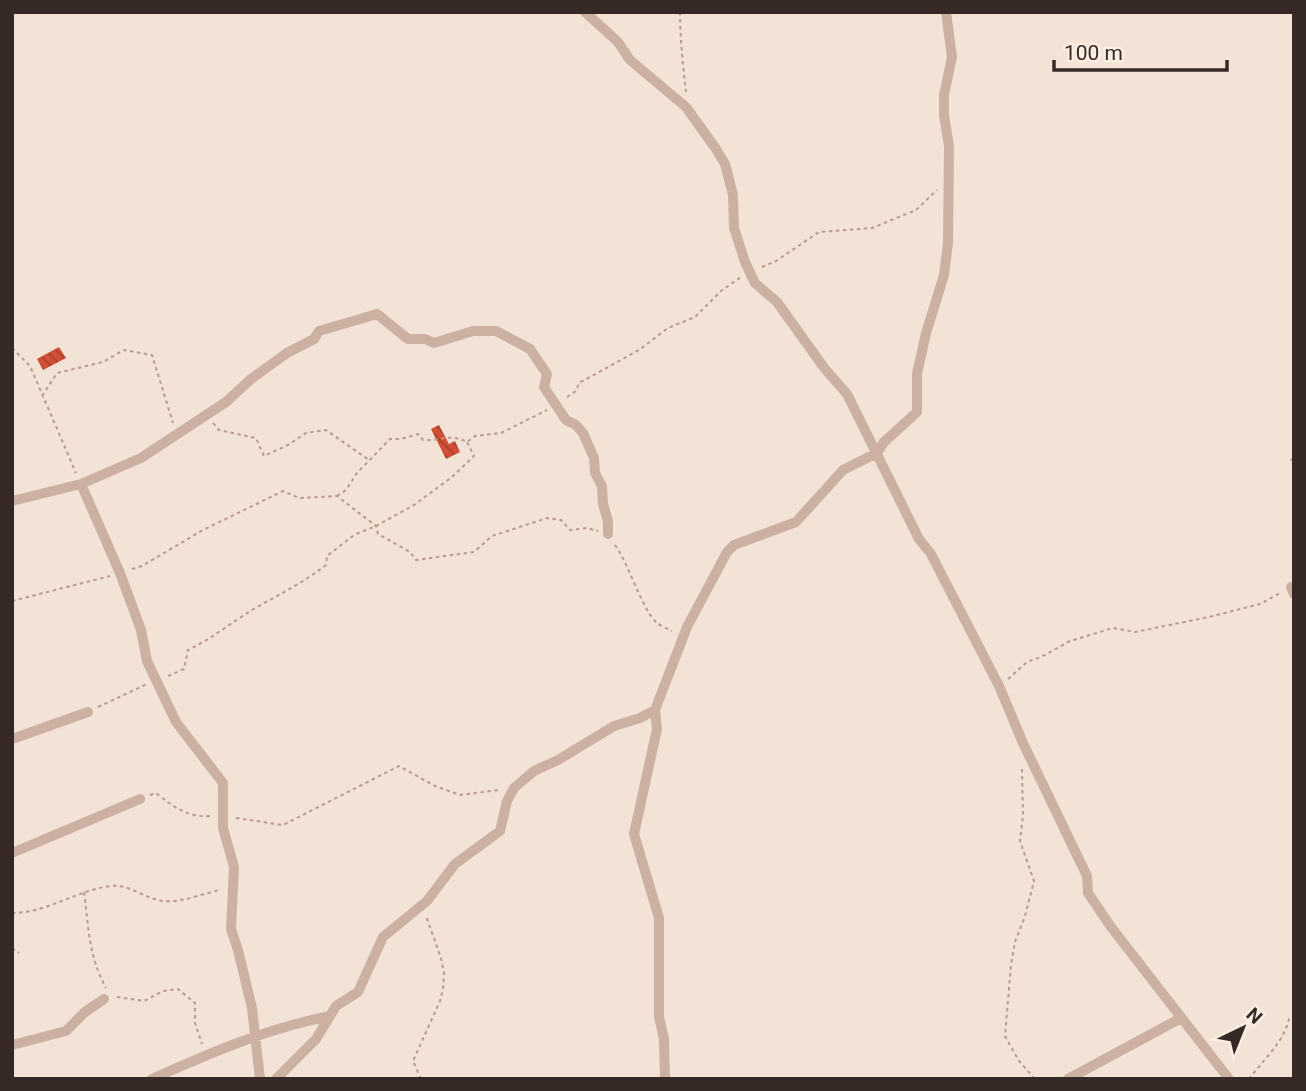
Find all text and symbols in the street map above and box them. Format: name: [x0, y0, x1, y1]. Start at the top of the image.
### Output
scale bar: [1054, 28, 1227, 72]
text: 100 m: [1064, 41, 1123, 65]
north arrow: [1208, 993, 1278, 1063]
text: N: [1242, 1003, 1267, 1029]

